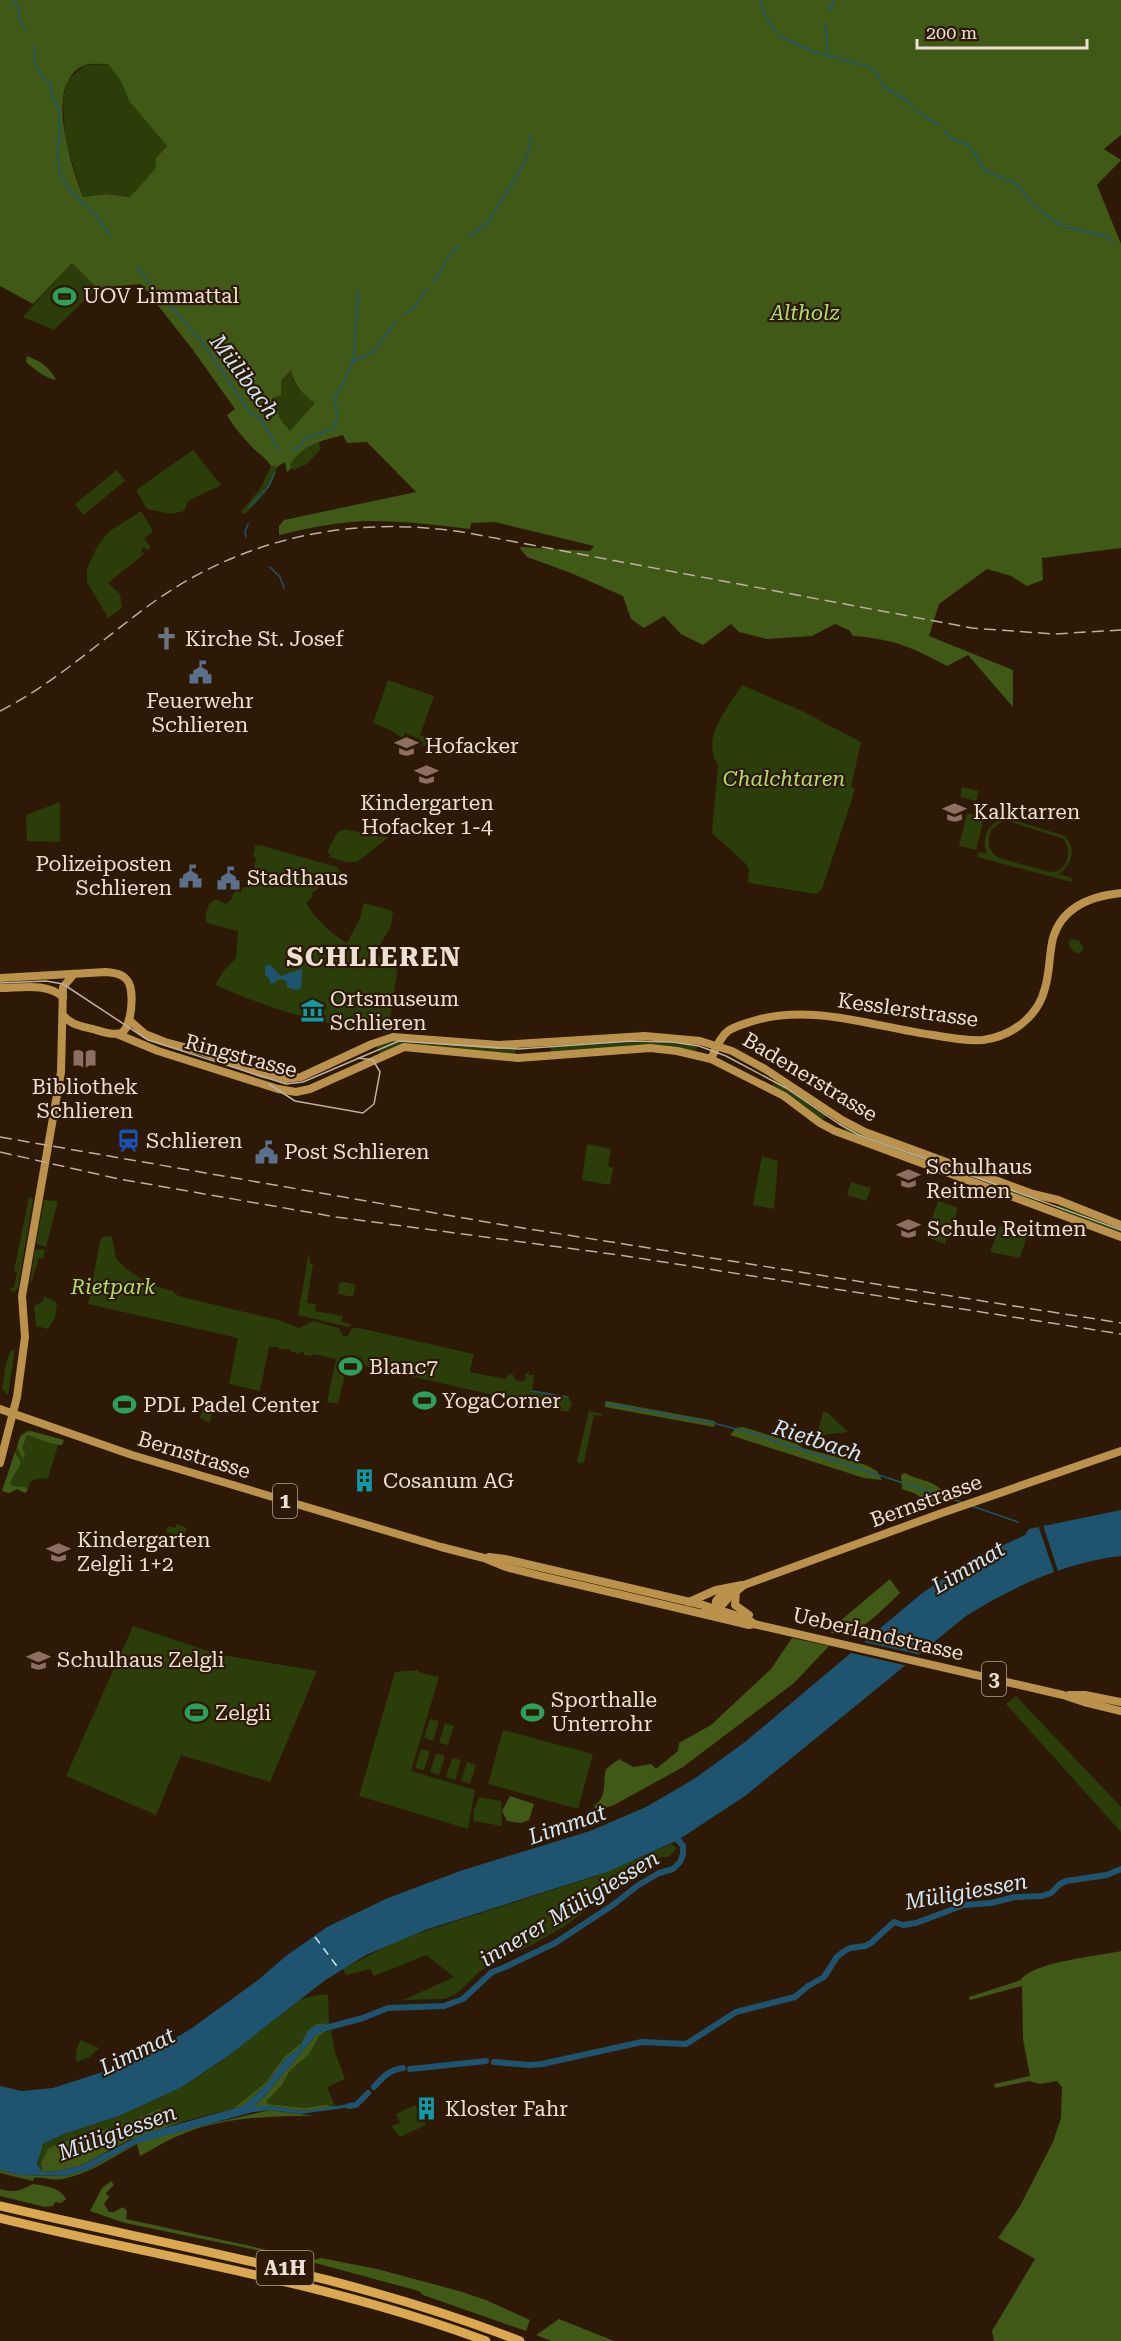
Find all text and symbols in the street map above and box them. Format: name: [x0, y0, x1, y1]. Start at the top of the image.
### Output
scale bar: [917, 12, 1086, 50]
text: 200 m: [926, 22, 977, 43]
sports icon: UOV Limmattal: [52, 283, 78, 309]
place label: UOV Limmattal: [83, 284, 239, 308]
park label: Altholz: [768, 301, 840, 325]
water label: Mülibach: [204, 329, 284, 423]
church icon: Kirche St. Josef: [154, 626, 180, 652]
place label: Kirche St. Josef: [185, 627, 344, 651]
public building icon: Feuerwehr Schlieren: [187, 660, 213, 686]
place label: Feuerwehr Schlieren: [146, 689, 254, 737]
school or university icon: Hofacker: [394, 733, 420, 759]
place label: Hofacker: [425, 734, 519, 758]
school or university icon: Kindergarten Hofacker 1-4: [414, 762, 440, 788]
park label: Chalchtaren: [723, 767, 845, 791]
place label: Kindergarten Hofacker 1-4: [360, 791, 494, 839]
school or university icon: Kalktarren: [942, 799, 968, 825]
place label: Kalktarren: [973, 800, 1081, 824]
place label: Polizeiposten Schlieren: [35, 852, 172, 900]
public building icon: Polizeiposten Schlieren: [177, 863, 203, 889]
public building icon: Stadthaus: [216, 865, 242, 891]
place label: Stadthaus: [247, 866, 348, 890]
district label: SCHLIEREN: [286, 941, 462, 973]
place label: Ortsmuseum Schlieren: [330, 987, 459, 1035]
street label: Kesslerstrasse: [836, 988, 980, 1032]
museum icon: Ortsmuseum Schlieren: [299, 998, 325, 1024]
street label: Badenerstrasse: [738, 1027, 882, 1127]
street label: Ringstrasse: [182, 1029, 300, 1083]
library icon: Bibliothek Schlieren: [72, 1046, 98, 1072]
place label: Bibliothek Schlieren: [32, 1075, 138, 1123]
station icon: Schlieren: [115, 1128, 141, 1154]
place label: Schlieren: [146, 1129, 243, 1153]
public building icon: Post Schlieren: [253, 1139, 279, 1165]
place label: Post Schlieren: [284, 1140, 430, 1164]
place label: Schulhaus Reitmen: [926, 1155, 1032, 1203]
school or university icon: Schulhaus Reitmen: [895, 1166, 921, 1192]
school or university icon: Schule Reitmen: [896, 1216, 922, 1242]
place label: Schule Reitmen: [927, 1217, 1087, 1241]
park label: Rietpark: [70, 1275, 156, 1299]
sports icon: Blanc7: [338, 1354, 364, 1380]
place label: Blanc7: [369, 1355, 438, 1379]
sports icon: YogaCorner: [411, 1388, 437, 1414]
place label: YogaCorner: [442, 1389, 561, 1413]
sports icon: PDL Padel Center: [112, 1392, 138, 1418]
place label: PDL Padel Center: [143, 1393, 320, 1417]
water label: Rietbach: [769, 1414, 865, 1467]
street label: Bernstrasse: [135, 1426, 253, 1484]
building icon: Cosanum AG: [352, 1468, 378, 1494]
place label: Cosanum AG: [383, 1469, 514, 1493]
street label: Bernstrasse: [867, 1470, 985, 1532]
road number: 1: [273, 1484, 297, 1518]
place label: Kindergarten Zelgli 1+2: [77, 1528, 211, 1576]
water label: Limmat: [926, 1536, 1010, 1599]
school or university icon: Kindergarten Zelgli 1+2: [46, 1539, 72, 1565]
street label: Ueberlandstrasse: [790, 1603, 966, 1665]
school or university icon: Schulhaus Zelgli: [26, 1647, 52, 1673]
place label: Schulhaus Zelgli: [57, 1648, 225, 1672]
road number: 3: [982, 1662, 1006, 1696]
place label: Sporthalle Unterrohr: [551, 1688, 657, 1736]
sports icon: Sporthalle Unterrohr: [520, 1699, 546, 1725]
sports icon: Zelgli: [184, 1700, 210, 1726]
place label: Zelgli: [215, 1701, 271, 1725]
water label: Limmat: [524, 1799, 610, 1850]
water label: innerer Müligiessen: [475, 1845, 663, 1972]
water label: Müligiessen: [902, 1868, 1029, 1915]
water label: Limmat: [95, 2022, 180, 2081]
building icon: Kloster Fahr: [414, 2096, 440, 2122]
place label: Kloster Fahr: [445, 2097, 568, 2121]
water label: Müligiessen: [54, 2100, 180, 2166]
road number: A1H: [256, 2251, 314, 2285]

